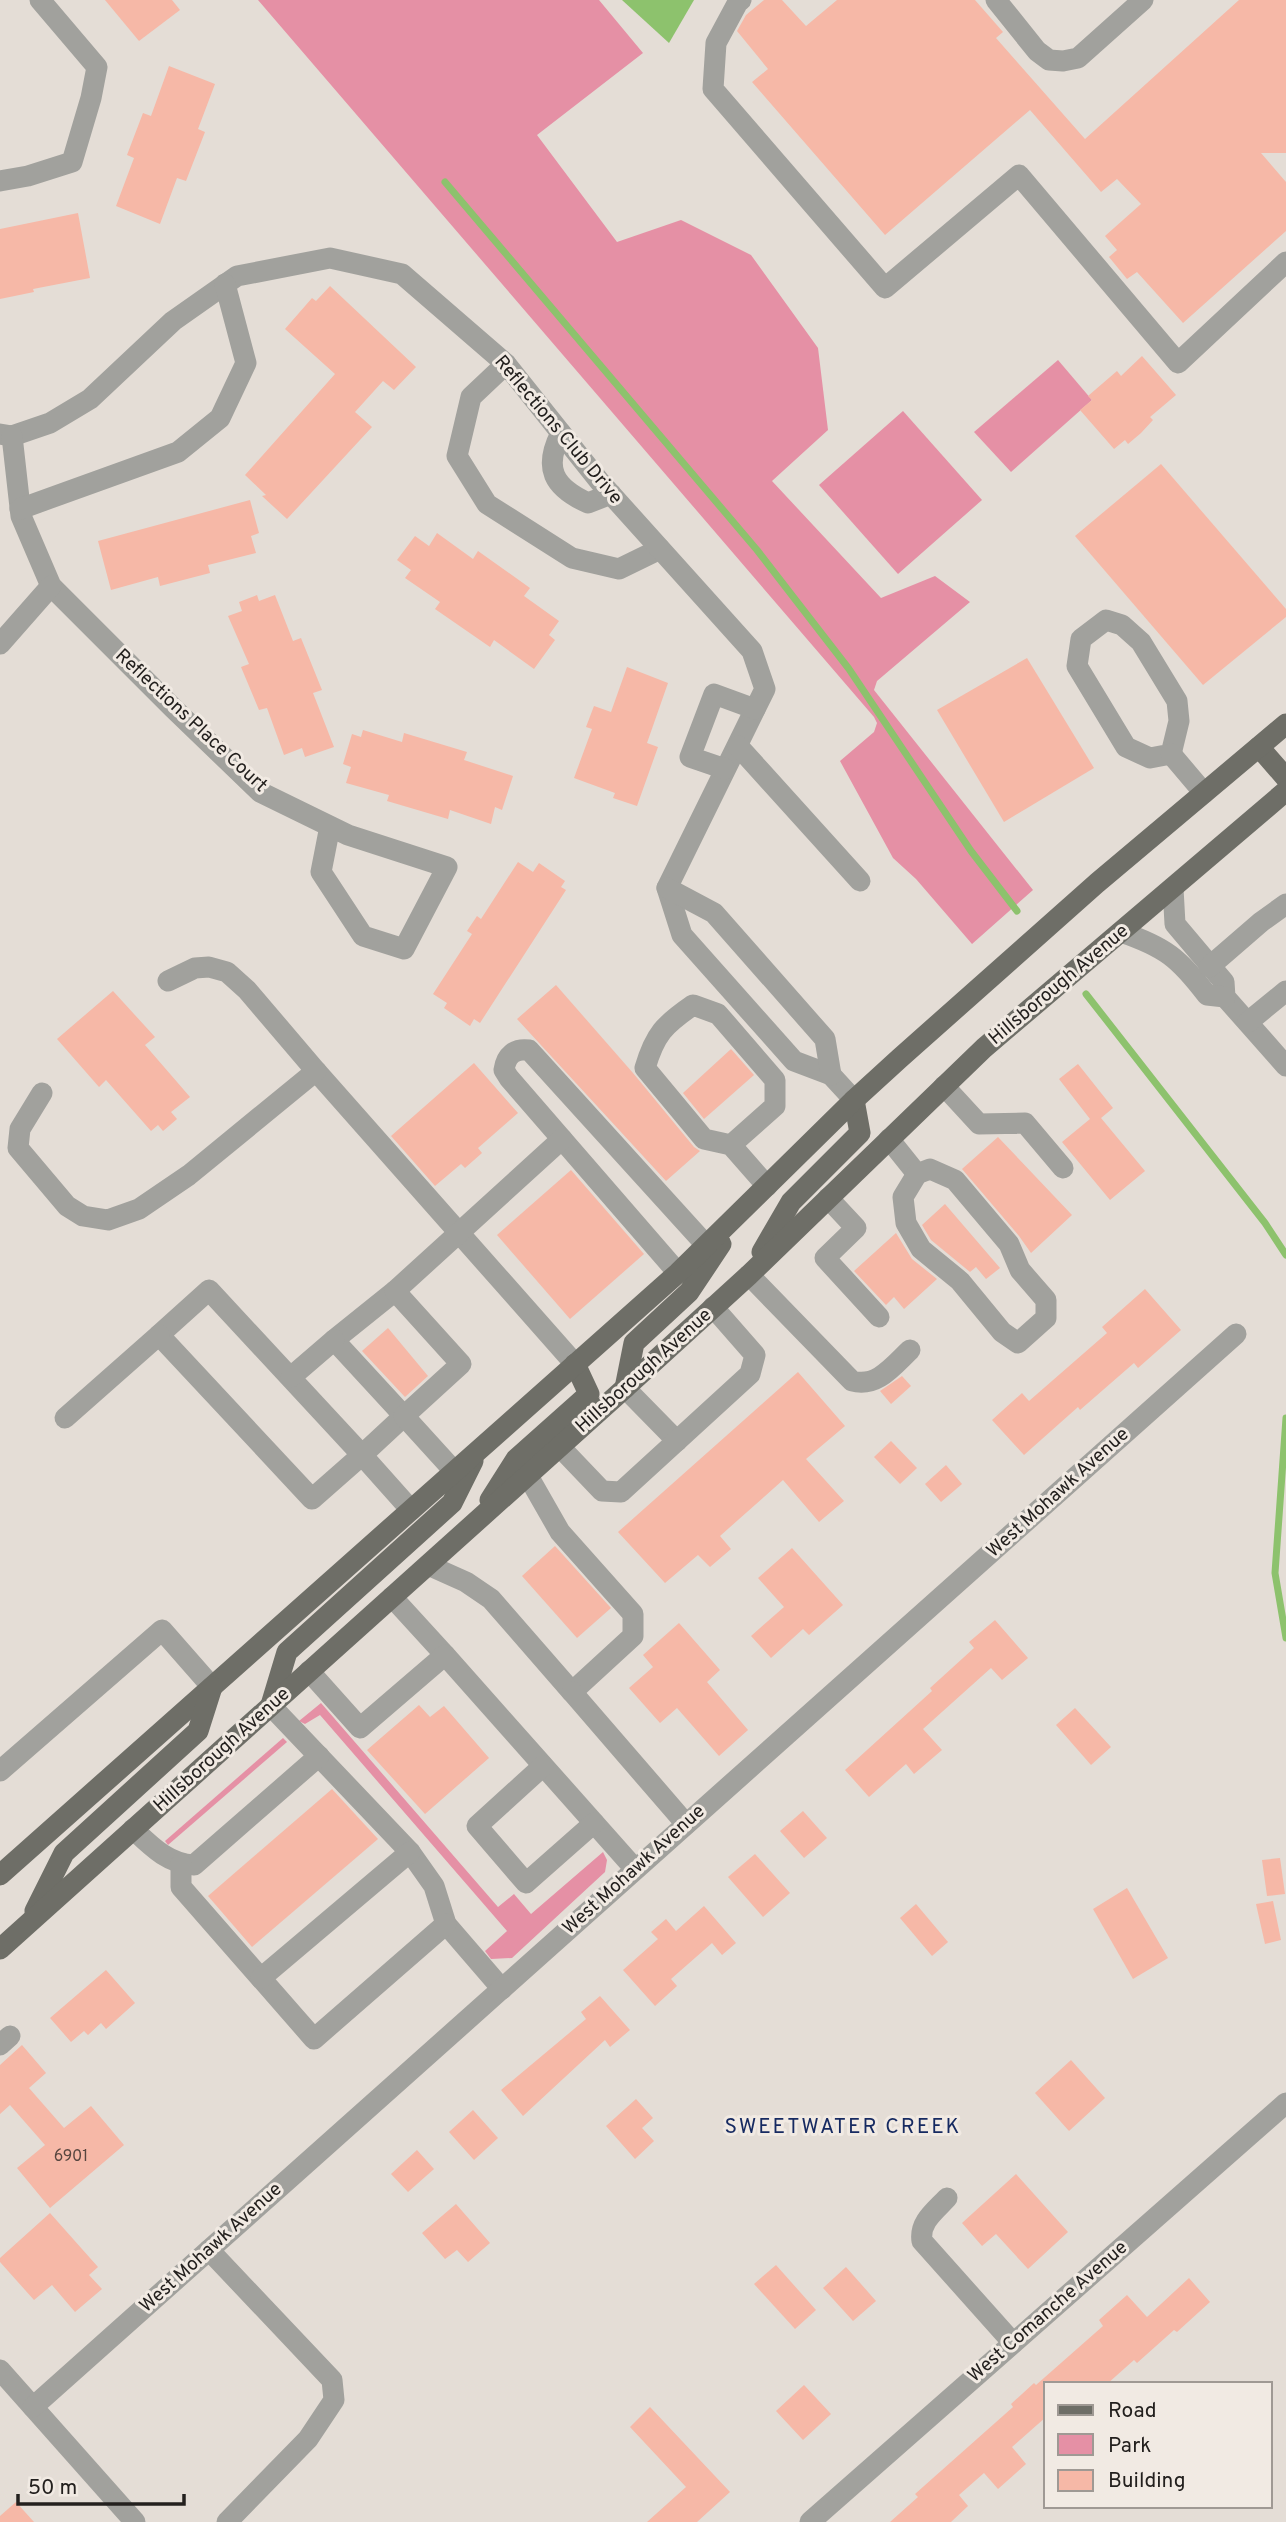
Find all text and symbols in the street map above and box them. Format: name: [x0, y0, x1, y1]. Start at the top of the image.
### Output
street label: Reflections Club Drive: [489, 350, 627, 510]
street label: Reflections Place Court: [110, 644, 272, 798]
street label: Hillsborough Avenue: [984, 919, 1134, 1051]
street label: Hillsborough Avenue: [571, 1303, 717, 1439]
street label: West Mohawk Avenue: [982, 1423, 1134, 1563]
street label: Hillsborough Avenue: [149, 1682, 295, 1818]
street label: West Mohawk Avenue: [558, 1800, 710, 1940]
district label: SWEETWATER CREEK: [725, 2114, 961, 2141]
house number: 6901: [54, 2147, 88, 2167]
street label: West Mohawk Avenue: [135, 2178, 287, 2318]
street label: West Comanche Avenue: [963, 2236, 1133, 2388]
legend: [1044, 2382, 1272, 2508]
text: Road: [1108, 2398, 1157, 2425]
text: Park: [1108, 2433, 1151, 2460]
scale bar: [18, 2462, 184, 2506]
text: Building: [1108, 2468, 1186, 2495]
text: 50 m: [28, 2475, 77, 2502]

